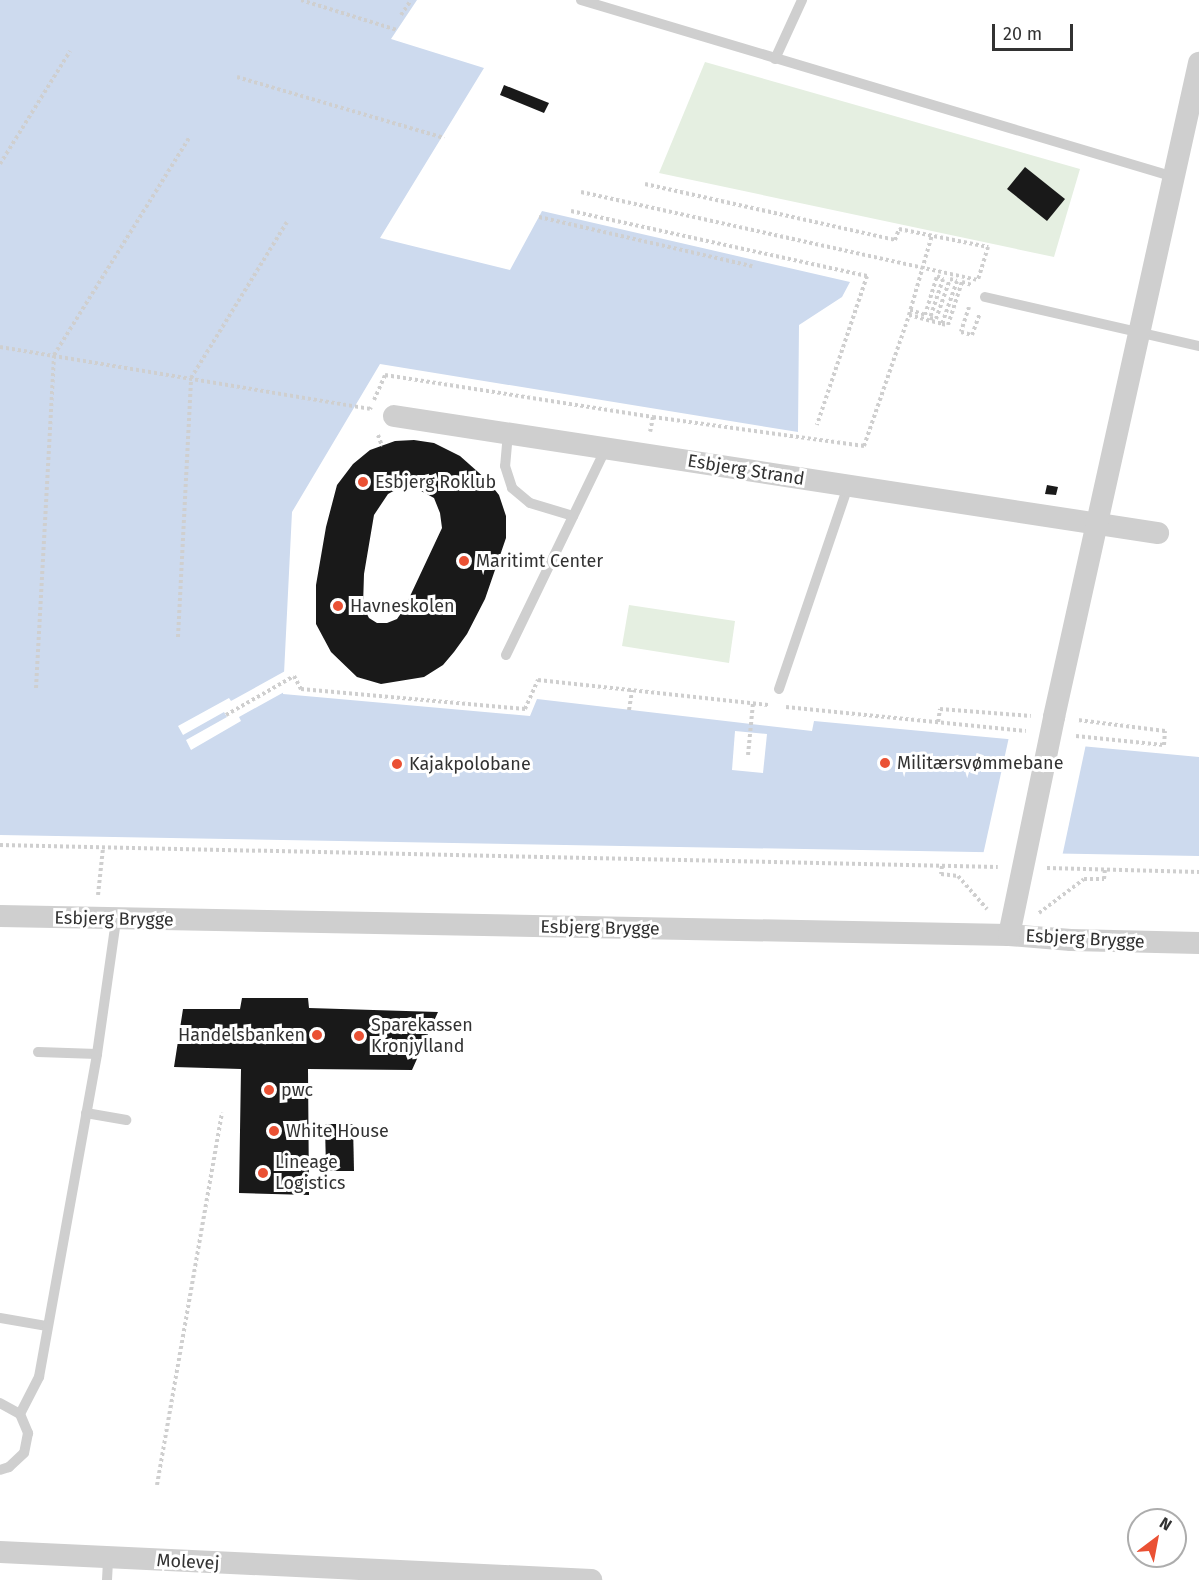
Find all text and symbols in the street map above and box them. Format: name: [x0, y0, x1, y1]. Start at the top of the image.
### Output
scale bar: [995, 12, 1076, 50]
text: 20 m: [1003, 23, 1042, 45]
street label: Esbjerg Strand: [686, 450, 806, 490]
place label: Esbjerg Roklub: [375, 471, 496, 493]
marker: Esbjerg Roklub: [356, 475, 370, 489]
place label: Maritimt Center: [476, 550, 603, 572]
marker: Maritimt Center: [457, 554, 471, 568]
place label: Havneskolen: [350, 595, 454, 617]
marker: Havneskolen: [331, 599, 345, 613]
place label: Militærsvømmebane: [897, 752, 1063, 774]
place label: Kajakpolobane: [409, 753, 531, 775]
marker: Militærsvømmebane: [878, 756, 892, 770]
marker: Kajakpolobane: [390, 757, 404, 771]
street label: Esbjerg Brygge: [54, 907, 174, 931]
street label: Esbjerg Brygge: [540, 916, 660, 940]
street label: Esbjerg Brygge: [1025, 925, 1145, 953]
place label: Sparekassen Kronjylland: [371, 1015, 473, 1058]
place label: Handelsbanken: [178, 1024, 305, 1046]
marker: Handelsbanken: [310, 1028, 324, 1042]
marker: Sparekassen Kronjylland: [352, 1029, 366, 1043]
place label: pwc: [281, 1079, 313, 1101]
marker: pwc: [262, 1083, 276, 1097]
place label: White House: [286, 1120, 389, 1142]
marker: White House: [267, 1124, 281, 1138]
place label: Lineage Logistics: [275, 1152, 345, 1194]
marker: Lineage Logistics: [256, 1166, 270, 1180]
north arrow: [1127, 1508, 1187, 1568]
text: N: [1156, 1513, 1175, 1535]
street label: Molevej: [156, 1550, 220, 1574]

